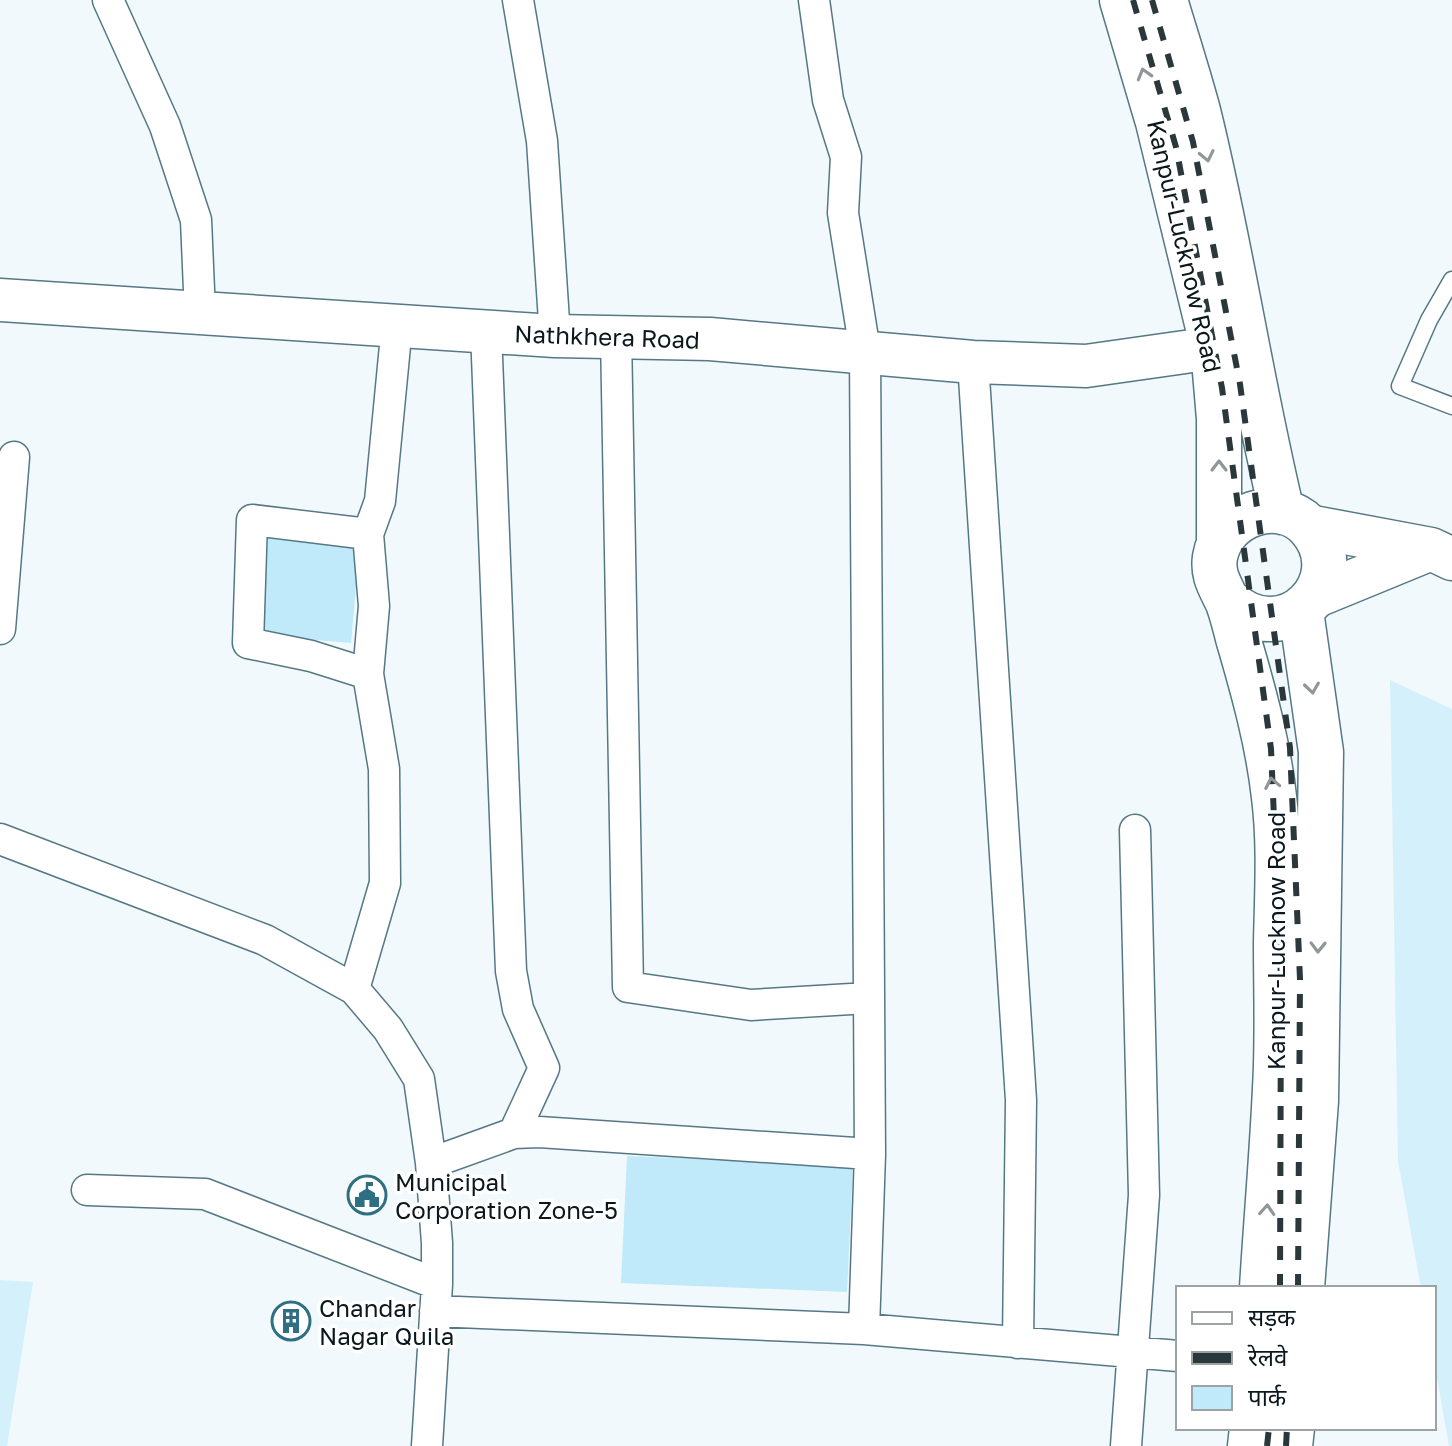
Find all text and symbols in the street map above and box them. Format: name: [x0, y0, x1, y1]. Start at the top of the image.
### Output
one-way arrow: [1137, 68, 1153, 82]
street label: Kanpur-Lucknow Road: [1142, 117, 1228, 375]
one-way arrow: [1198, 149, 1215, 163]
street label: Nathkhera Road: [514, 318, 700, 354]
one-way arrow: [1210, 459, 1228, 472]
one-way arrow: [1303, 681, 1320, 695]
one-way arrow: [1264, 776, 1281, 790]
street label: Kanpur-Lucknow Road: [1261, 812, 1290, 1070]
one-way arrow: [1309, 941, 1327, 954]
place label: Municipal Corporation Zone-5: [395, 1167, 618, 1224]
public building icon: Municipal Corporation Zone-5: [346, 1174, 388, 1216]
one-way arrow: [1258, 1203, 1275, 1216]
legend: [1176, 1286, 1436, 1430]
place label: Chandar Nagar Quila: [319, 1293, 454, 1350]
building icon: Chandar Nagar Quila: [270, 1300, 312, 1342]
text: सड़क: [1248, 1302, 1296, 1331]
text: रेलवे: [1247, 1342, 1288, 1371]
text: पार्क: [1248, 1382, 1287, 1411]

